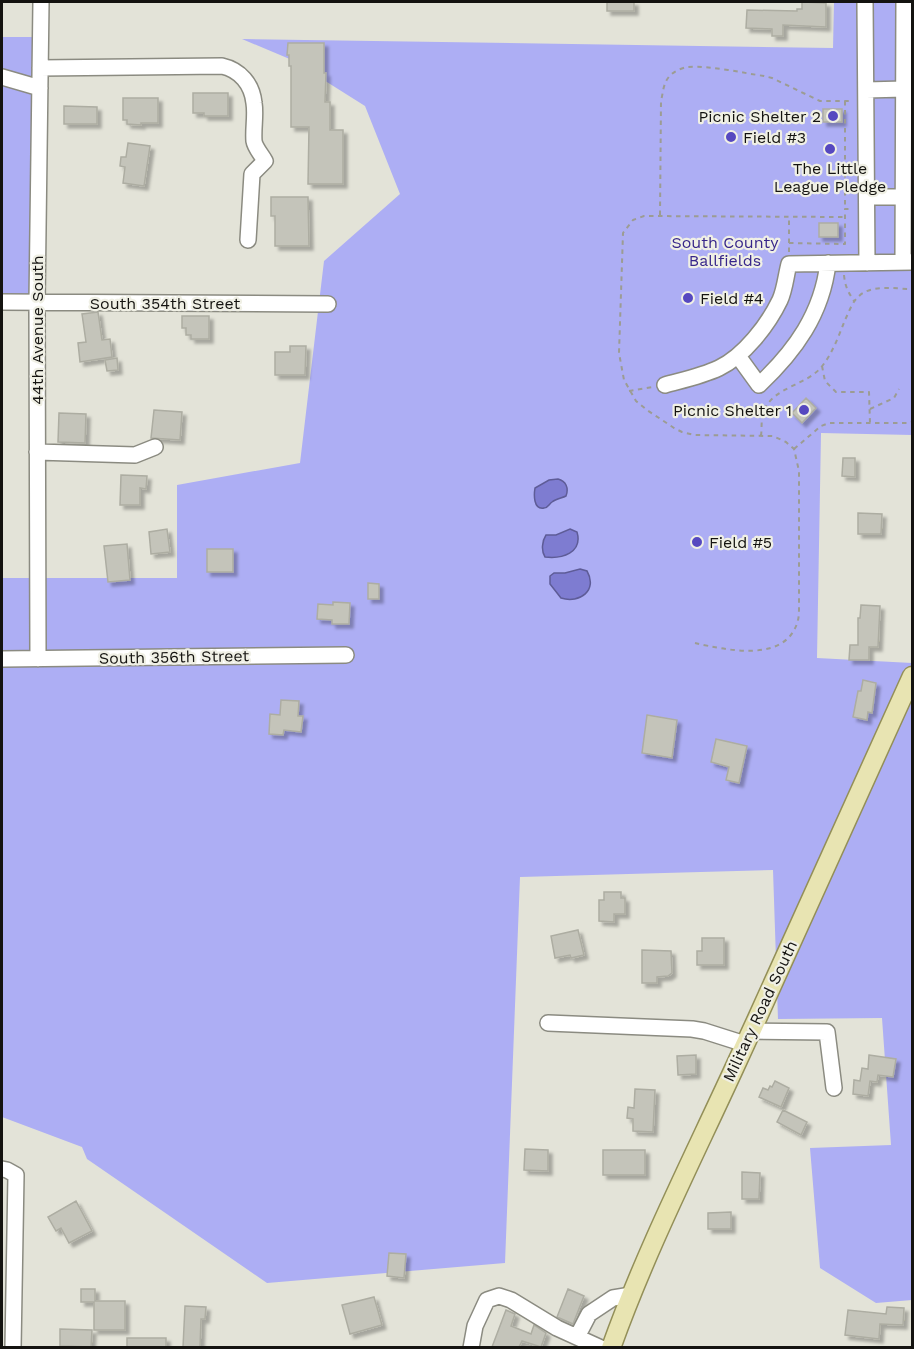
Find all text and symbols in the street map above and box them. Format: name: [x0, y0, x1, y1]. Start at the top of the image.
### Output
place label: Picnic Shelter 2: [699, 107, 821, 126]
marker: Picnic Shelter 2: [826, 109, 840, 123]
place label: Field #3: [743, 128, 806, 147]
marker: Field #3: [724, 130, 738, 144]
marker: The Little League Pledge: [823, 142, 837, 156]
place label: The Little League Pledge: [774, 159, 886, 196]
park label: South County Ballfields: [672, 233, 779, 270]
street label: 44th Avenue South: [28, 255, 47, 405]
place label: Field #4: [700, 289, 764, 308]
marker: Field #4: [681, 291, 695, 305]
street label: South 354th Street: [90, 294, 241, 313]
place label: Picnic Shelter 1: [673, 401, 792, 420]
marker: Picnic Shelter 1: [797, 403, 811, 417]
place label: Field #5: [709, 533, 772, 552]
marker: Field #5: [690, 535, 704, 549]
street label: South 356th Street: [99, 646, 250, 668]
street label: Military Road South: [719, 937, 801, 1085]

